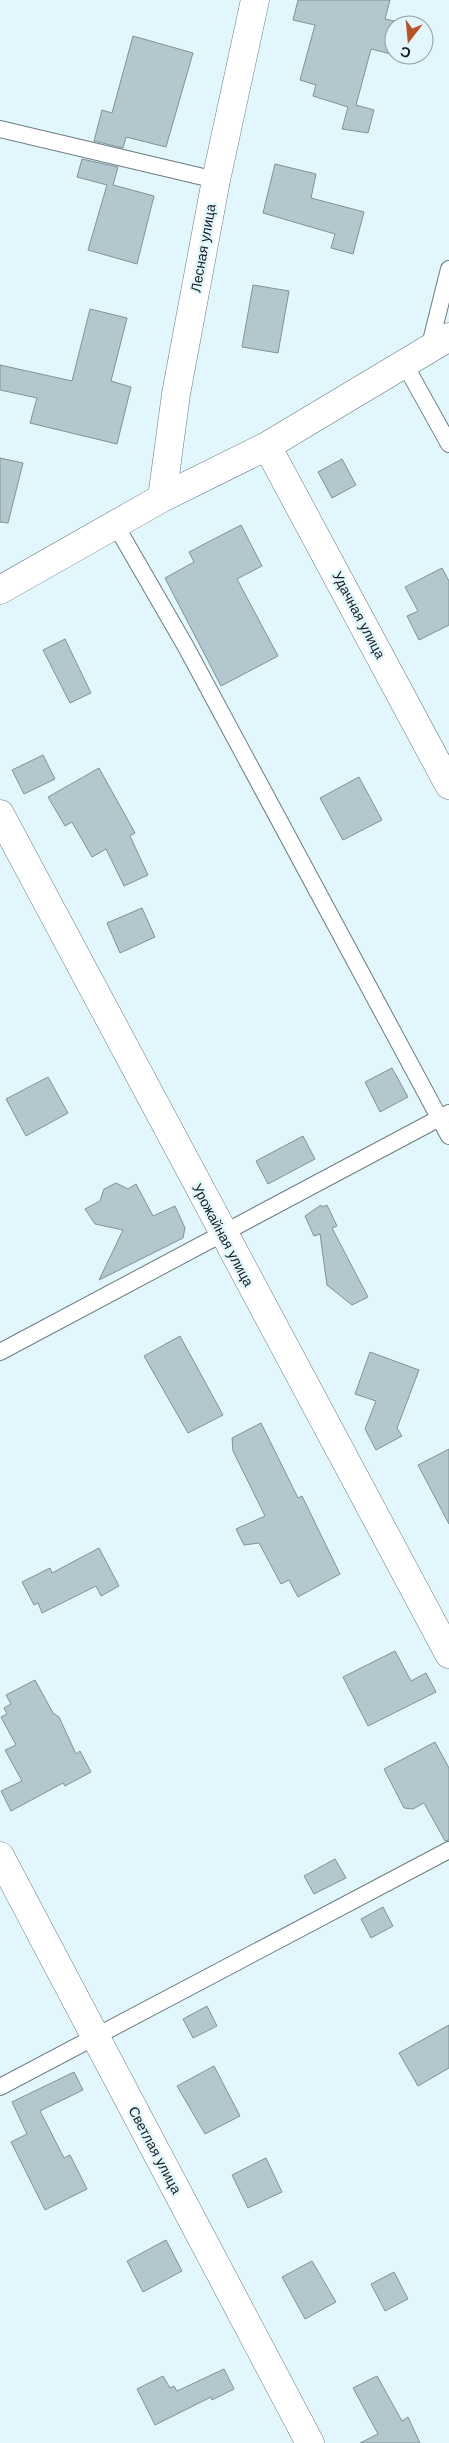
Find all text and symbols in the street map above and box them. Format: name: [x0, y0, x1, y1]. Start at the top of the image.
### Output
north arrow: [384, 15, 434, 65]
text: С: [398, 43, 412, 62]
street label: Лесная улица: [187, 202, 219, 293]
street label: Удачная улица: [329, 569, 389, 661]
street label: Урожайная улица: [189, 1181, 257, 1289]
street label: Светлая улица: [125, 2104, 185, 2197]

